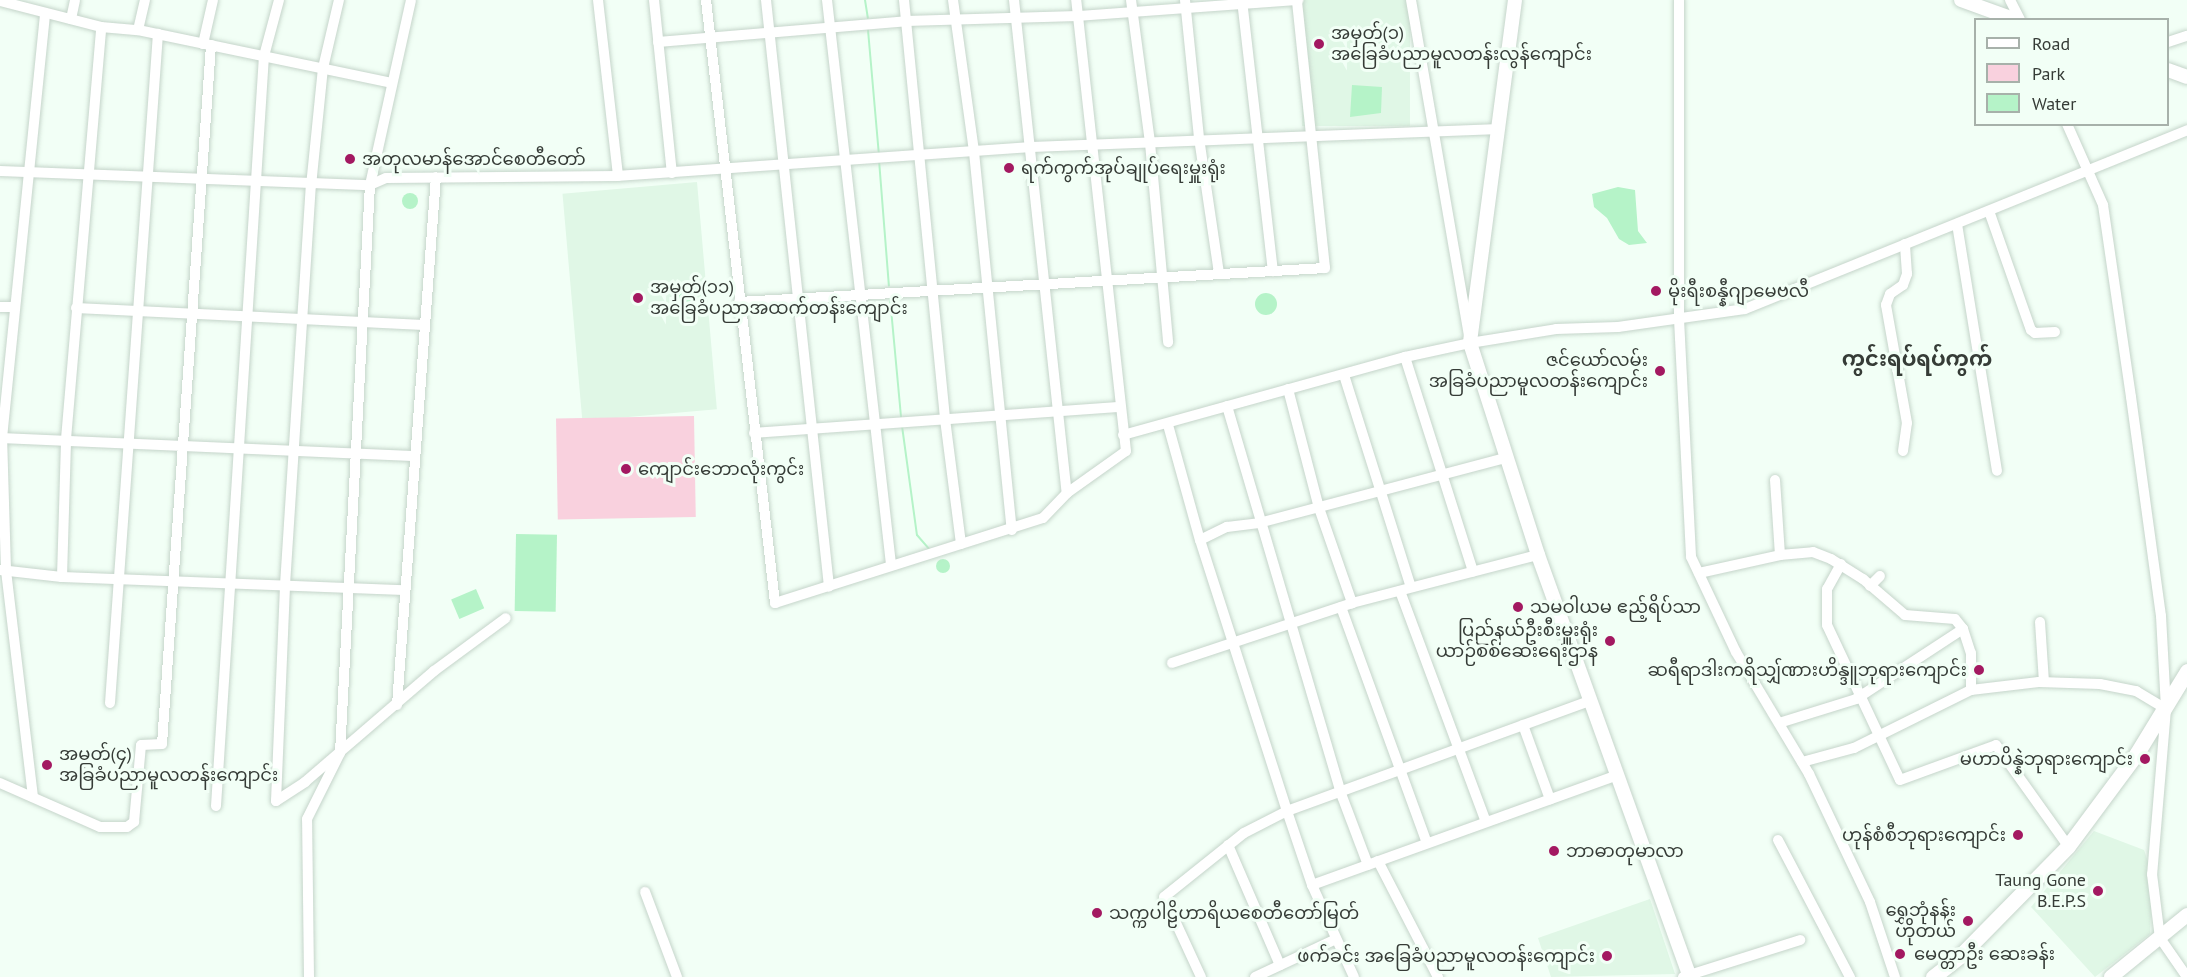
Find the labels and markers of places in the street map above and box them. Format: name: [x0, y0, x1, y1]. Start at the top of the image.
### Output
place label: အမှတ်(၁) အခြေခံပညာမူလတန်းလွန်ကျောင်း: [1331, 23, 1592, 66]
marker: အမှတ်(၁) အခြေခံပညာမူလတန်းလွန်ကျောင်း: [1312, 37, 1326, 51]
place label: အတုလမာန်အောင်စေတီတော်: [362, 148, 586, 170]
marker: အတုလမာန်အောင်စေတီတော်: [343, 152, 357, 166]
place label: ရက်ကွက်အုပ်ချုပ်ရေးမှူးရုံး: [1021, 157, 1226, 179]
marker: ရက်ကွက်အုပ်ချုပ်ရေးမှူးရုံး: [1002, 161, 1016, 175]
place label: အမှတ်(၁၁) အခြေခံပညာအထက်တန်းကျောင်း: [650, 277, 908, 320]
place label: မိုးရီးစန္နီဂျာမေဗလီ: [1668, 280, 1809, 302]
marker: မိုးရီးစန္နီဂျာမေဗလီ: [1649, 284, 1663, 298]
marker: အမှတ်(၁၁) အခြေခံပညာအထက်တန်းကျောင်း: [631, 291, 645, 305]
place label: ဇင်ယော်လမ်း အခြခံပညာမူလတန်းကျောင်း: [1429, 350, 1648, 392]
marker: ဇင်ယော်လမ်း အခြခံပညာမူလတန်းကျောင်း: [1653, 364, 1667, 378]
place label: ကျောင်းဘောလုံးကွင်း: [638, 458, 804, 480]
marker: ကျောင်းဘောလုံးကွင်း: [619, 462, 633, 476]
place label: သမဝါယမ ဧည့်ရိပ်သာ: [1530, 596, 1701, 618]
marker: သမဝါယမ ဧည့်ရိပ်သာ: [1511, 600, 1525, 614]
place label: ပြည်နယ်ဦးစီးမှူးရုံး ယာဉ်စစ်ဆေးရေးဌာန: [1436, 620, 1598, 662]
marker: ပြည်နယ်ဦးစီးမှူးရုံး ယာဉ်စစ်ဆေးရေးဌာန: [1603, 634, 1617, 648]
place label: ဆရီရာဒါးကရိသျှ်ဏားဟိန္ဒူဘုရားကျောင်း: [1648, 659, 1967, 681]
marker: ဆရီရာဒါးကရိသျှ်ဏားဟိန္ဒူဘုရားကျောင်း: [1972, 663, 1986, 677]
place label: အမှတ်(၄) အခြခံပညာမူလတန်းကျောင်း: [59, 744, 278, 786]
place label: မဟာပိန္နဲဘုရားကျောင်း: [1960, 748, 2133, 770]
marker: မဟာပိန္နဲဘုရားကျောင်း: [2138, 752, 2152, 766]
marker: အမှတ်(၄) အခြခံပညာမူလတန်းကျောင်း: [40, 758, 54, 772]
place label: ဟုန်စံစီဘုရားကျောင်း: [1842, 824, 2006, 846]
marker: ဟုန်စံစီဘုရားကျောင်း: [2011, 828, 2025, 842]
place label: ဘာဓာတုမာလာ: [1566, 840, 1684, 862]
marker: ဘာဓာတုမာလာ: [1547, 844, 1561, 858]
place label: Taung Gone B.E.P.S: [1995, 870, 2086, 912]
marker: Taung Gone B.E.P.S: [2091, 884, 2105, 898]
place label: ရွှေဘုံနန်း ဟိုတယ်: [1885, 900, 1956, 942]
place label: သက္ကပါဠိဟာရိယစေတီတော်မြတ်: [1109, 902, 1359, 924]
marker: သက္ကပါဠိဟာရိယစေတီတော်မြတ်: [1090, 906, 1104, 920]
marker: ရွှေဘုံနန်း ဟိုတယ်: [1961, 914, 1975, 928]
place label: မေတ္တာဦး ဆေးခန်း: [1914, 943, 2055, 965]
place label: ဖက်ခင်း အခြေခံပညာမူလတန်းကျောင်း: [1297, 945, 1595, 967]
marker: မေတ္တာဦး ဆေးခန်း: [1891, 945, 1909, 963]
marker: ဖက်ခင်း အခြေခံပညာမူလတန်းကျောင်း: [1600, 949, 1614, 963]

